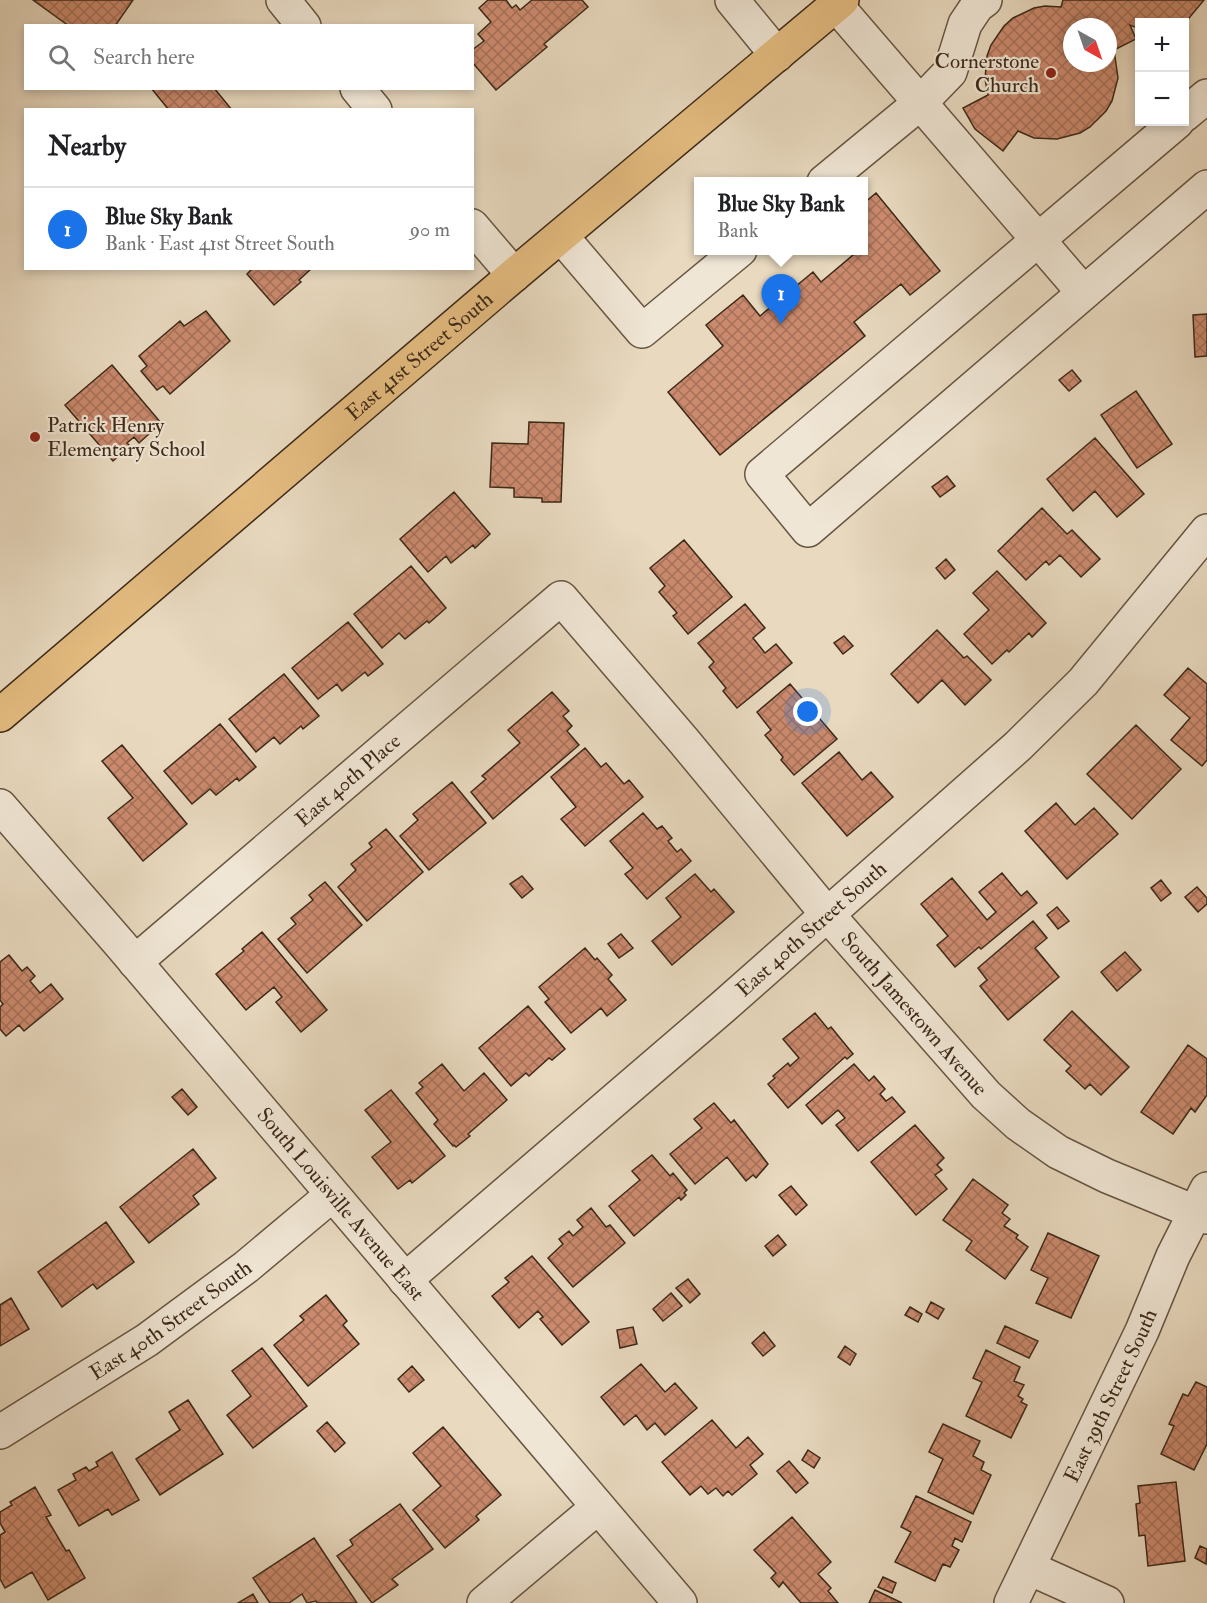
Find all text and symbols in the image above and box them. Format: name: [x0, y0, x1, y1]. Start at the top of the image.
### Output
north arrow: [1063, 18, 1117, 72]
map controls: [1135, 18, 1189, 126]
button: +: [1135, 18, 1189, 72]
search box: [24, 24, 474, 90]
icon: search: [45, 41, 78, 74]
text: Search here: [93, 43, 195, 71]
place label: Cornerstone Church: [935, 48, 1039, 99]
marker: Cornerstone Church: [1044, 66, 1058, 80]
button: −: [1135, 72, 1189, 126]
text: Nearby: [48, 131, 126, 163]
popup: [694, 177, 868, 255]
text: Blue Sky Bank: [717, 190, 845, 218]
text: Blue Sky Bank: [105, 203, 233, 231]
text: 1: [64, 217, 71, 242]
text: 90 m: [410, 217, 450, 242]
text: Bank: [717, 218, 758, 243]
text: Bank · East 41st Street South: [105, 231, 335, 256]
pin: 1: [762, 274, 800, 324]
street label: East 41st Street South: [340, 286, 498, 426]
place label: Patrick Henry Elementary School: [47, 412, 206, 463]
marker: Patrick Henry Elementary School: [28, 430, 42, 444]
your location: [793, 697, 822, 726]
street label: East 40th Place: [290, 727, 406, 833]
street label: East 40th Street South: [730, 855, 892, 1003]
street label: South Jamestown Avenue: [835, 926, 994, 1101]
street label: South Louisville Avenue East: [251, 1102, 431, 1306]
street label: East 40th Street South: [84, 1254, 257, 1386]
street label: East 39th Street South: [1058, 1305, 1163, 1487]

